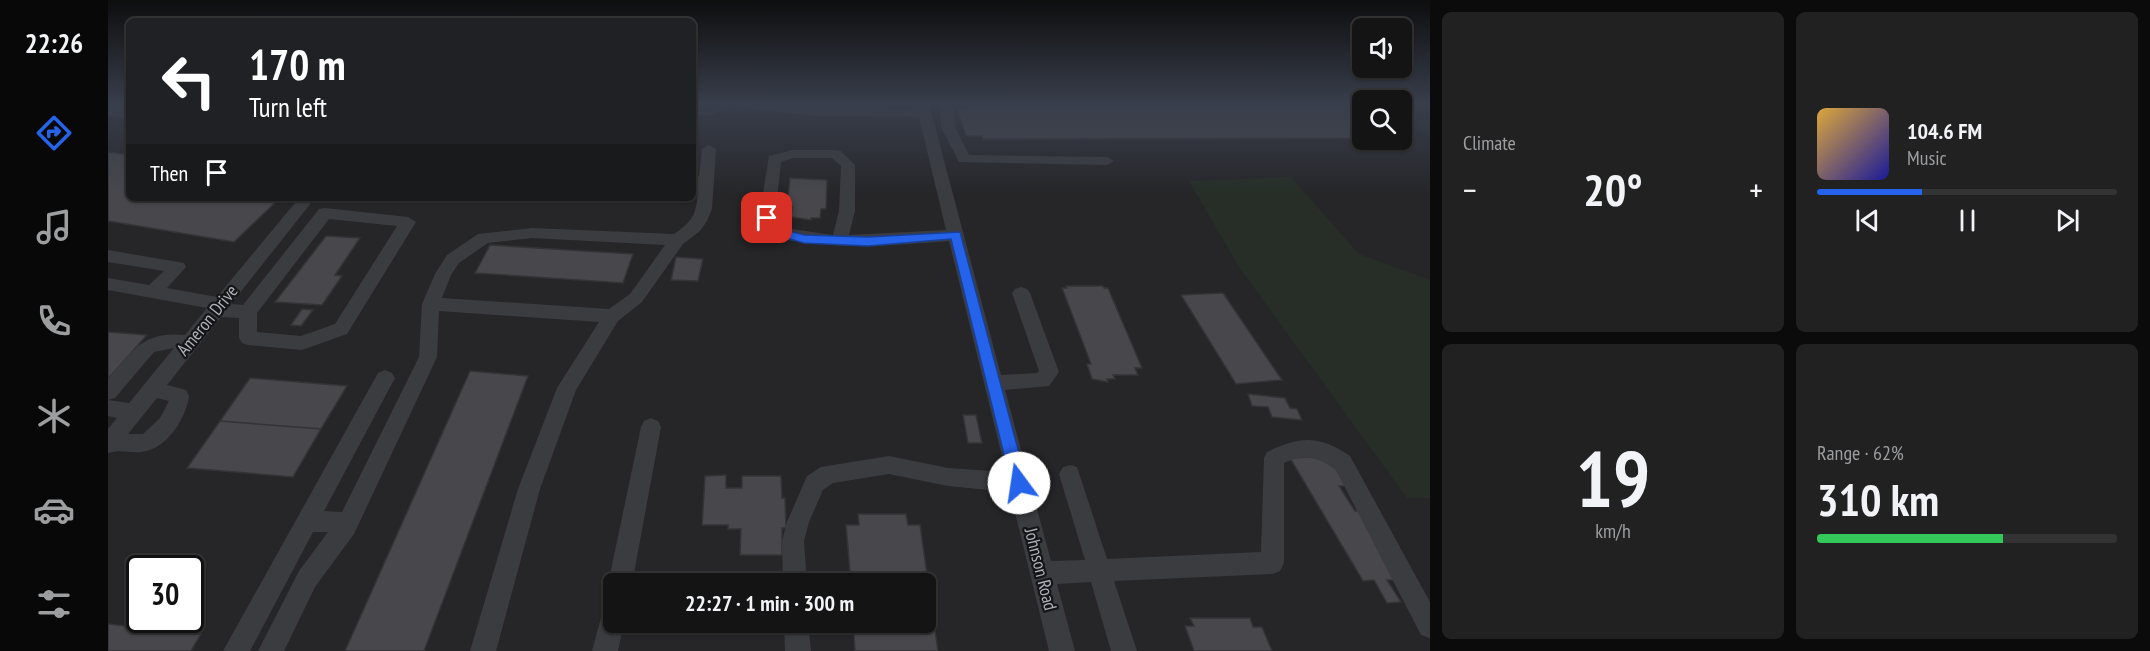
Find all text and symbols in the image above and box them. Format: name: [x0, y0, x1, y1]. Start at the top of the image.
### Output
map controls: [1352, 18, 1412, 150]
button: sound: [1352, 18, 1412, 78]
text: 22:26: [25, 26, 83, 60]
text: 170 m: [249, 37, 346, 92]
icon: left: [150, 42, 228, 120]
text: Turn left: [249, 90, 327, 124]
button: search: [1352, 90, 1412, 150]
icon: directions: [33, 112, 75, 154]
text: 104.6 FM: [1907, 117, 1982, 145]
text: Climate: [1463, 130, 1516, 156]
text: Music: [1907, 145, 1947, 171]
icon: arrive: [200, 156, 233, 189]
text: Then: [150, 159, 188, 187]
text: 20°: [1583, 160, 1643, 218]
text: −: [1463, 168, 1477, 211]
text: +: [1749, 168, 1763, 211]
pin: [741, 192, 792, 243]
icon: arrive: [750, 201, 783, 234]
icon: previous: [1851, 204, 1884, 237]
icon: pause: [1951, 204, 1984, 237]
icon: next: [2051, 204, 2084, 237]
icon: music: [33, 206, 75, 248]
street label: Ameron Drive: [171, 280, 243, 360]
icon: phone: [33, 300, 75, 342]
icon: climate: [33, 395, 75, 437]
text: 19: [1576, 428, 1650, 529]
text: Range · 62%: [1817, 440, 1904, 466]
position arrow: [987, 451, 1051, 515]
text: 310 km: [1817, 470, 1939, 528]
icon: car: [33, 489, 75, 531]
text: km/h: [1595, 518, 1631, 544]
street label: Johnson Road: [1019, 524, 1062, 613]
speed limit sign: 30: [126, 555, 204, 633]
icon: filters: [33, 583, 75, 625]
text: 22:27 · 1 min · 300 m: [685, 589, 854, 617]

